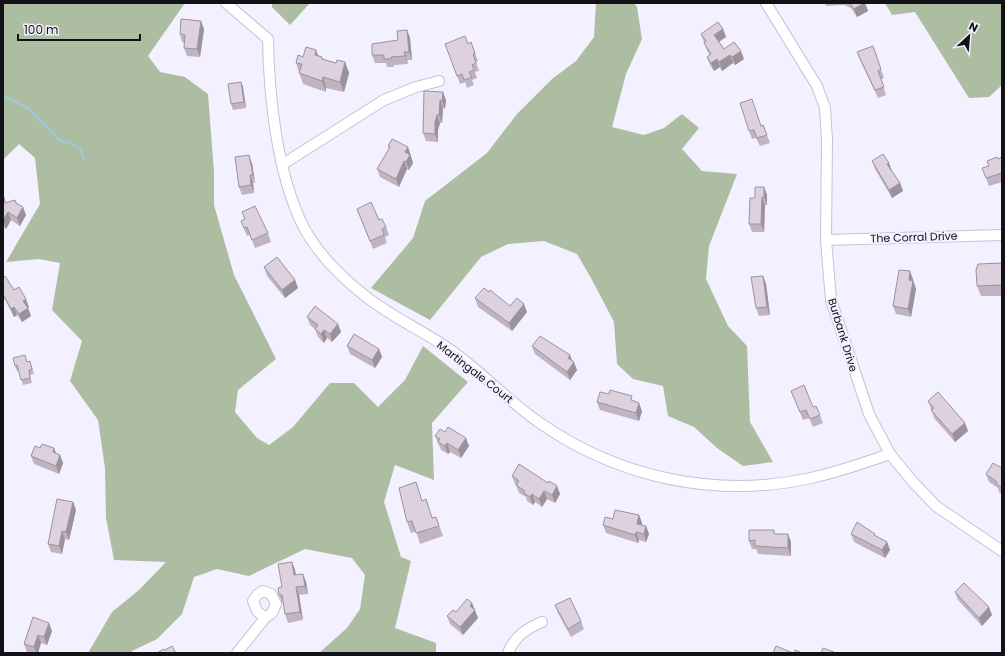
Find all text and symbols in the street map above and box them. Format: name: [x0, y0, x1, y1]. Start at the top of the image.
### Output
scale bar: [18, 16, 140, 42]
north arrow: [949, 16, 989, 56]
text: N: [966, 18, 981, 36]
text: 100 m: [24, 21, 58, 38]
street label: The Corral Drive: [870, 227, 958, 247]
street label: Burbank Drive: [824, 296, 862, 374]
street label: Martingale Court: [434, 337, 516, 407]

